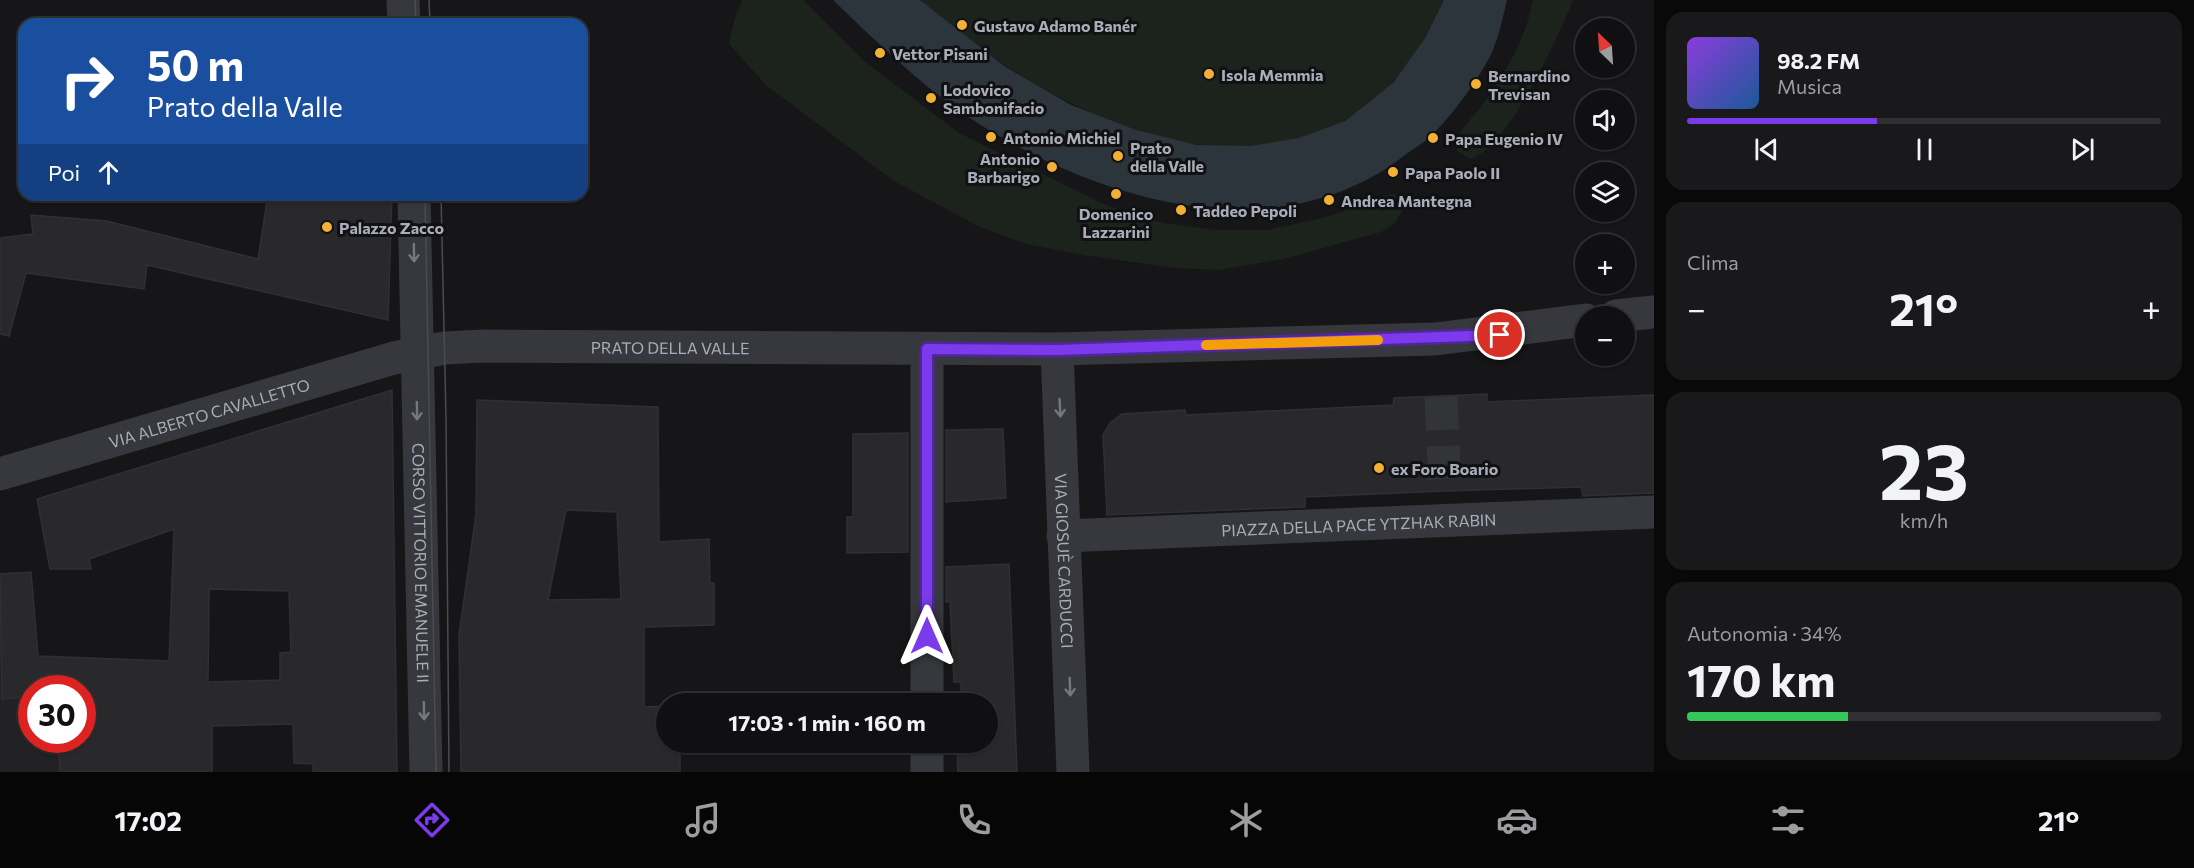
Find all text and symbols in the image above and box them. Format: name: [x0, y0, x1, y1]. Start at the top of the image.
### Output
place label: Gustavo Adamo Banér: [974, 16, 1137, 35]
marker: Gustavo Adamo Banér: [955, 18, 969, 32]
north arrow: [1575, 18, 1635, 78]
map controls: [1575, 18, 1635, 366]
text: 50 m: [147, 38, 244, 90]
icon: right: [48, 42, 126, 120]
place label: Vettor Pisani: [892, 44, 988, 63]
marker: Vettor Pisani: [873, 46, 887, 60]
text: 98.2 FM: [1777, 47, 1860, 74]
place label: Isola Memmia: [1221, 65, 1323, 84]
place label: Bernardino Trevisan: [1488, 66, 1571, 103]
marker: Isola Memmia: [1202, 67, 1216, 81]
text: Musica: [1777, 74, 1842, 98]
marker: Bernardino Trevisan: [1469, 77, 1483, 91]
place label: Lodovico Sambonifacio: [943, 80, 1045, 117]
text: Prato della Valle: [147, 90, 343, 123]
button: sound: [1575, 90, 1635, 150]
marker: Lodovico Sambonifacio: [924, 91, 938, 105]
place label: Antonio Michiel: [1003, 128, 1120, 147]
place label: Papa Eugenio IV: [1445, 129, 1563, 148]
marker: Antonio Michiel: [984, 130, 998, 144]
marker: Papa Eugenio IV: [1426, 131, 1440, 145]
icon: previous: [1750, 133, 1783, 166]
icon: pause: [1908, 133, 1941, 166]
icon: next: [2066, 133, 2099, 166]
place label: Prato della Valle: [1130, 138, 1204, 175]
place label: Antonio Barbarigo: [967, 149, 1040, 186]
marker: Prato della Valle: [1111, 149, 1125, 163]
icon: ahead: [92, 156, 125, 189]
text: Poi: [48, 159, 80, 186]
marker: Antonio Barbarigo: [1045, 160, 1059, 174]
button: layers: [1575, 162, 1635, 222]
place label: Papa Paolo II: [1405, 163, 1500, 182]
marker: Papa Paolo II: [1386, 165, 1400, 179]
marker: Domenico Lazzarini: [1109, 187, 1123, 201]
place label: Andrea Mantegna: [1341, 191, 1472, 210]
marker: Andrea Mantegna: [1322, 193, 1336, 207]
place label: Taddeo Pepoli: [1193, 201, 1297, 220]
marker: Taddeo Pepoli: [1174, 203, 1188, 217]
place label: Domenico Lazzarini: [1079, 204, 1154, 241]
place label: Palazzo Zacco: [339, 218, 445, 237]
marker: Palazzo Zacco: [320, 220, 334, 234]
button: +: [1575, 234, 1635, 294]
one-way arrow: [408, 243, 420, 263]
text: Clima: [1687, 250, 1739, 274]
text: 21°: [1889, 280, 1958, 335]
text: −: [1687, 287, 1706, 328]
text: +: [2142, 287, 2161, 328]
button: −: [1575, 306, 1635, 366]
pin: [1474, 309, 1525, 360]
icon: arrive: [1483, 318, 1516, 351]
street label: PRATO DELLA VALLE: [591, 337, 750, 357]
street label: VIA ALBERTO CAVALLETTO: [106, 374, 312, 451]
one-way arrow: [1054, 397, 1065, 417]
one-way arrow: [411, 401, 423, 421]
text: 23: [1879, 421, 1969, 516]
street label: CORSO VITTORIO EMANUELE II: [410, 443, 434, 683]
place label: ex Foro Boario: [1391, 459, 1499, 478]
marker: ex Foro Boario: [1372, 461, 1386, 475]
street label: VIA GIOSUÈ CARDUCCI: [1052, 473, 1078, 649]
text: km/h: [1900, 508, 1948, 532]
street label: PIAZZA DELLA PACE YTZHAK RABIN: [1221, 509, 1497, 539]
position arrow: [895, 604, 959, 668]
text: Autonomia · 34%: [1687, 621, 1842, 645]
text: 170 km: [1687, 651, 1835, 706]
speed limit sign: 30: [18, 675, 96, 753]
one-way arrow: [1064, 676, 1075, 696]
one-way arrow: [419, 701, 430, 721]
text: 17:03 · 1 min · 160 m: [728, 709, 926, 736]
icon: directions: [411, 799, 453, 841]
icon: music: [682, 799, 724, 841]
icon: phone: [953, 799, 995, 841]
icon: climate: [1225, 799, 1267, 841]
icon: car: [1496, 799, 1538, 841]
icon: filters: [1767, 799, 1809, 841]
text: 17:02: [115, 804, 182, 837]
text: 21°: [2038, 804, 2079, 837]

